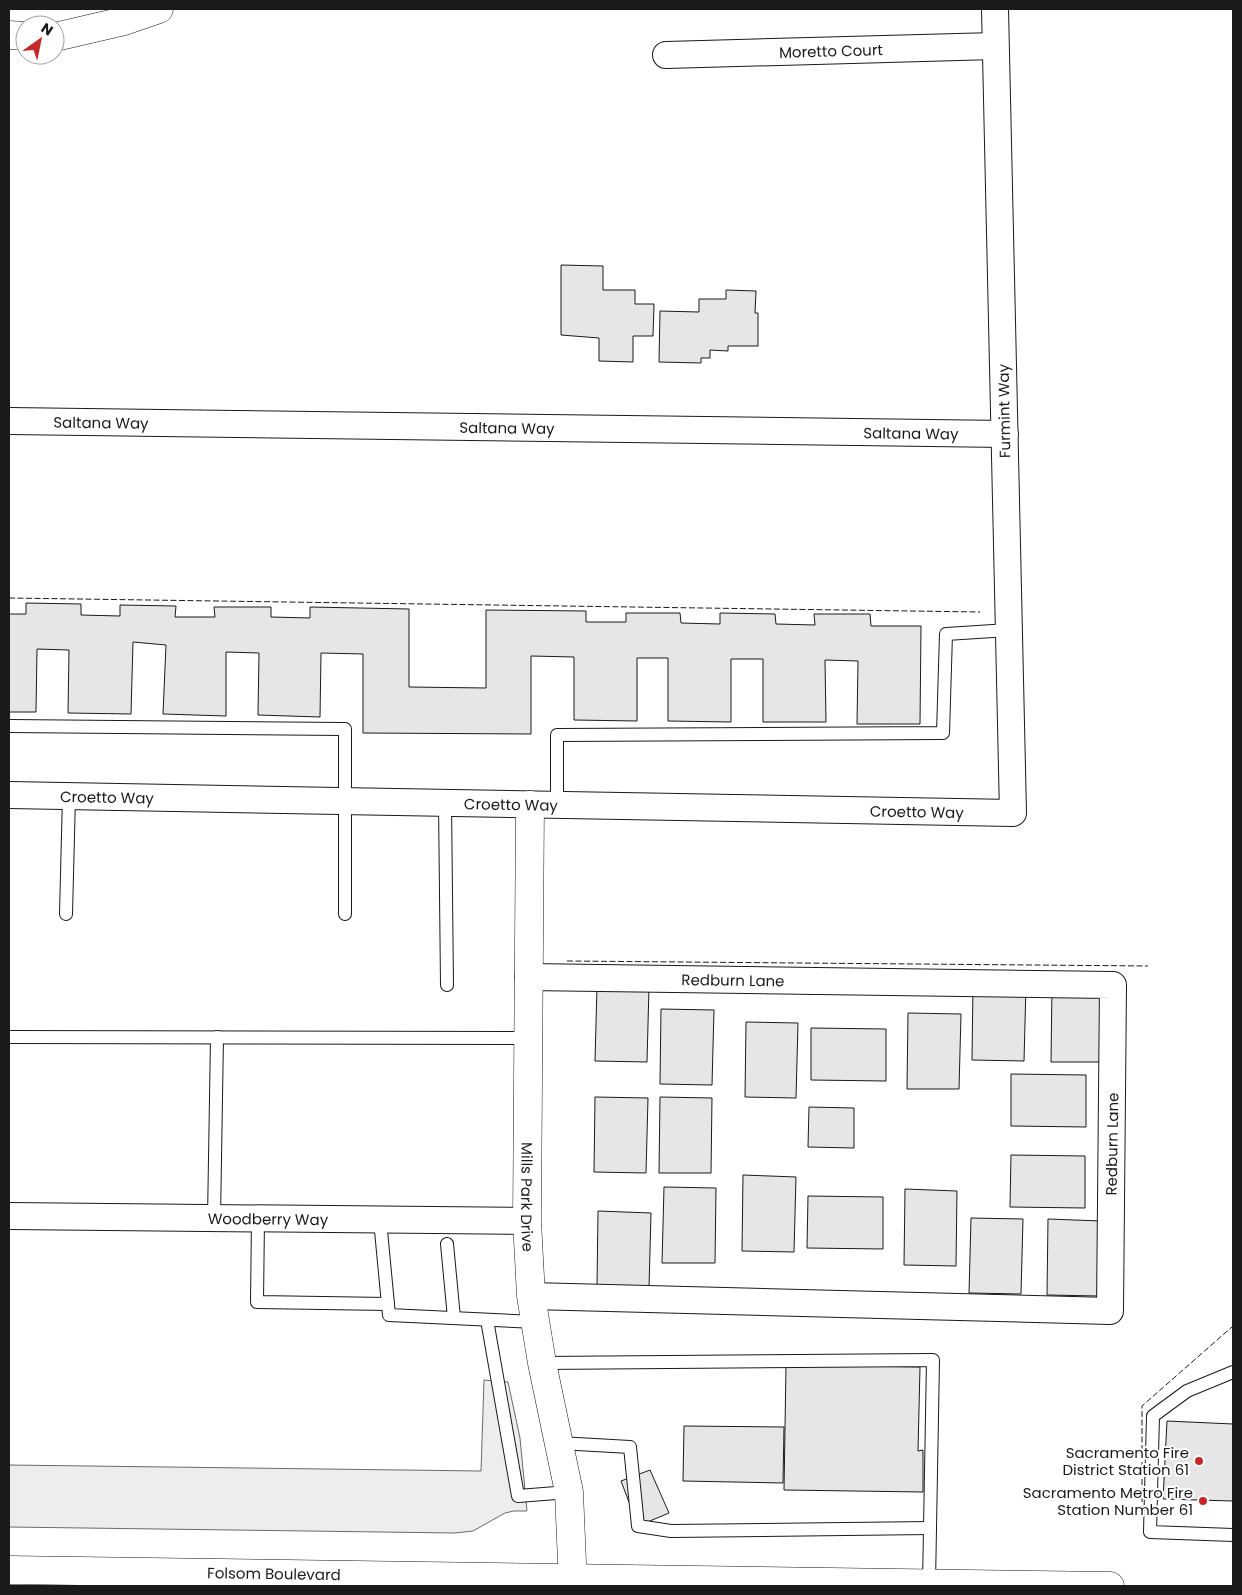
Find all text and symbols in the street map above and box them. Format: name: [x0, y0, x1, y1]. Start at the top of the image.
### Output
north arrow: [15, 15, 65, 65]
text: N: [37, 18, 57, 40]
street label: Moretto Court: [779, 39, 883, 62]
street label: Furmint Way: [993, 363, 1015, 458]
street label: Saltana Way: [53, 411, 149, 433]
street label: Saltana Way: [459, 416, 555, 439]
street label: Saltana Way: [863, 422, 959, 444]
street label: Croetto Way: [60, 785, 155, 808]
street label: Croetto Way: [464, 793, 559, 815]
street label: Croetto Way: [870, 800, 965, 823]
street label: Redburn Lane: [681, 969, 785, 991]
street label: Redburn Lane: [1101, 1092, 1123, 1196]
street label: Mills Park Drive: [516, 1142, 539, 1252]
street label: Woodberry Way: [208, 1207, 329, 1230]
place label: Sacramento Fire District Station 61: [1062, 1442, 1189, 1480]
marker: Sacramento Fire District Station 61: [1193, 1455, 1205, 1467]
place label: Sacramento Metro Fire Station Number 61: [1023, 1482, 1193, 1520]
marker: Sacramento Metro Fire Station Number 61: [1197, 1495, 1209, 1507]
street label: Folsom Boulevard: [207, 1562, 341, 1585]

